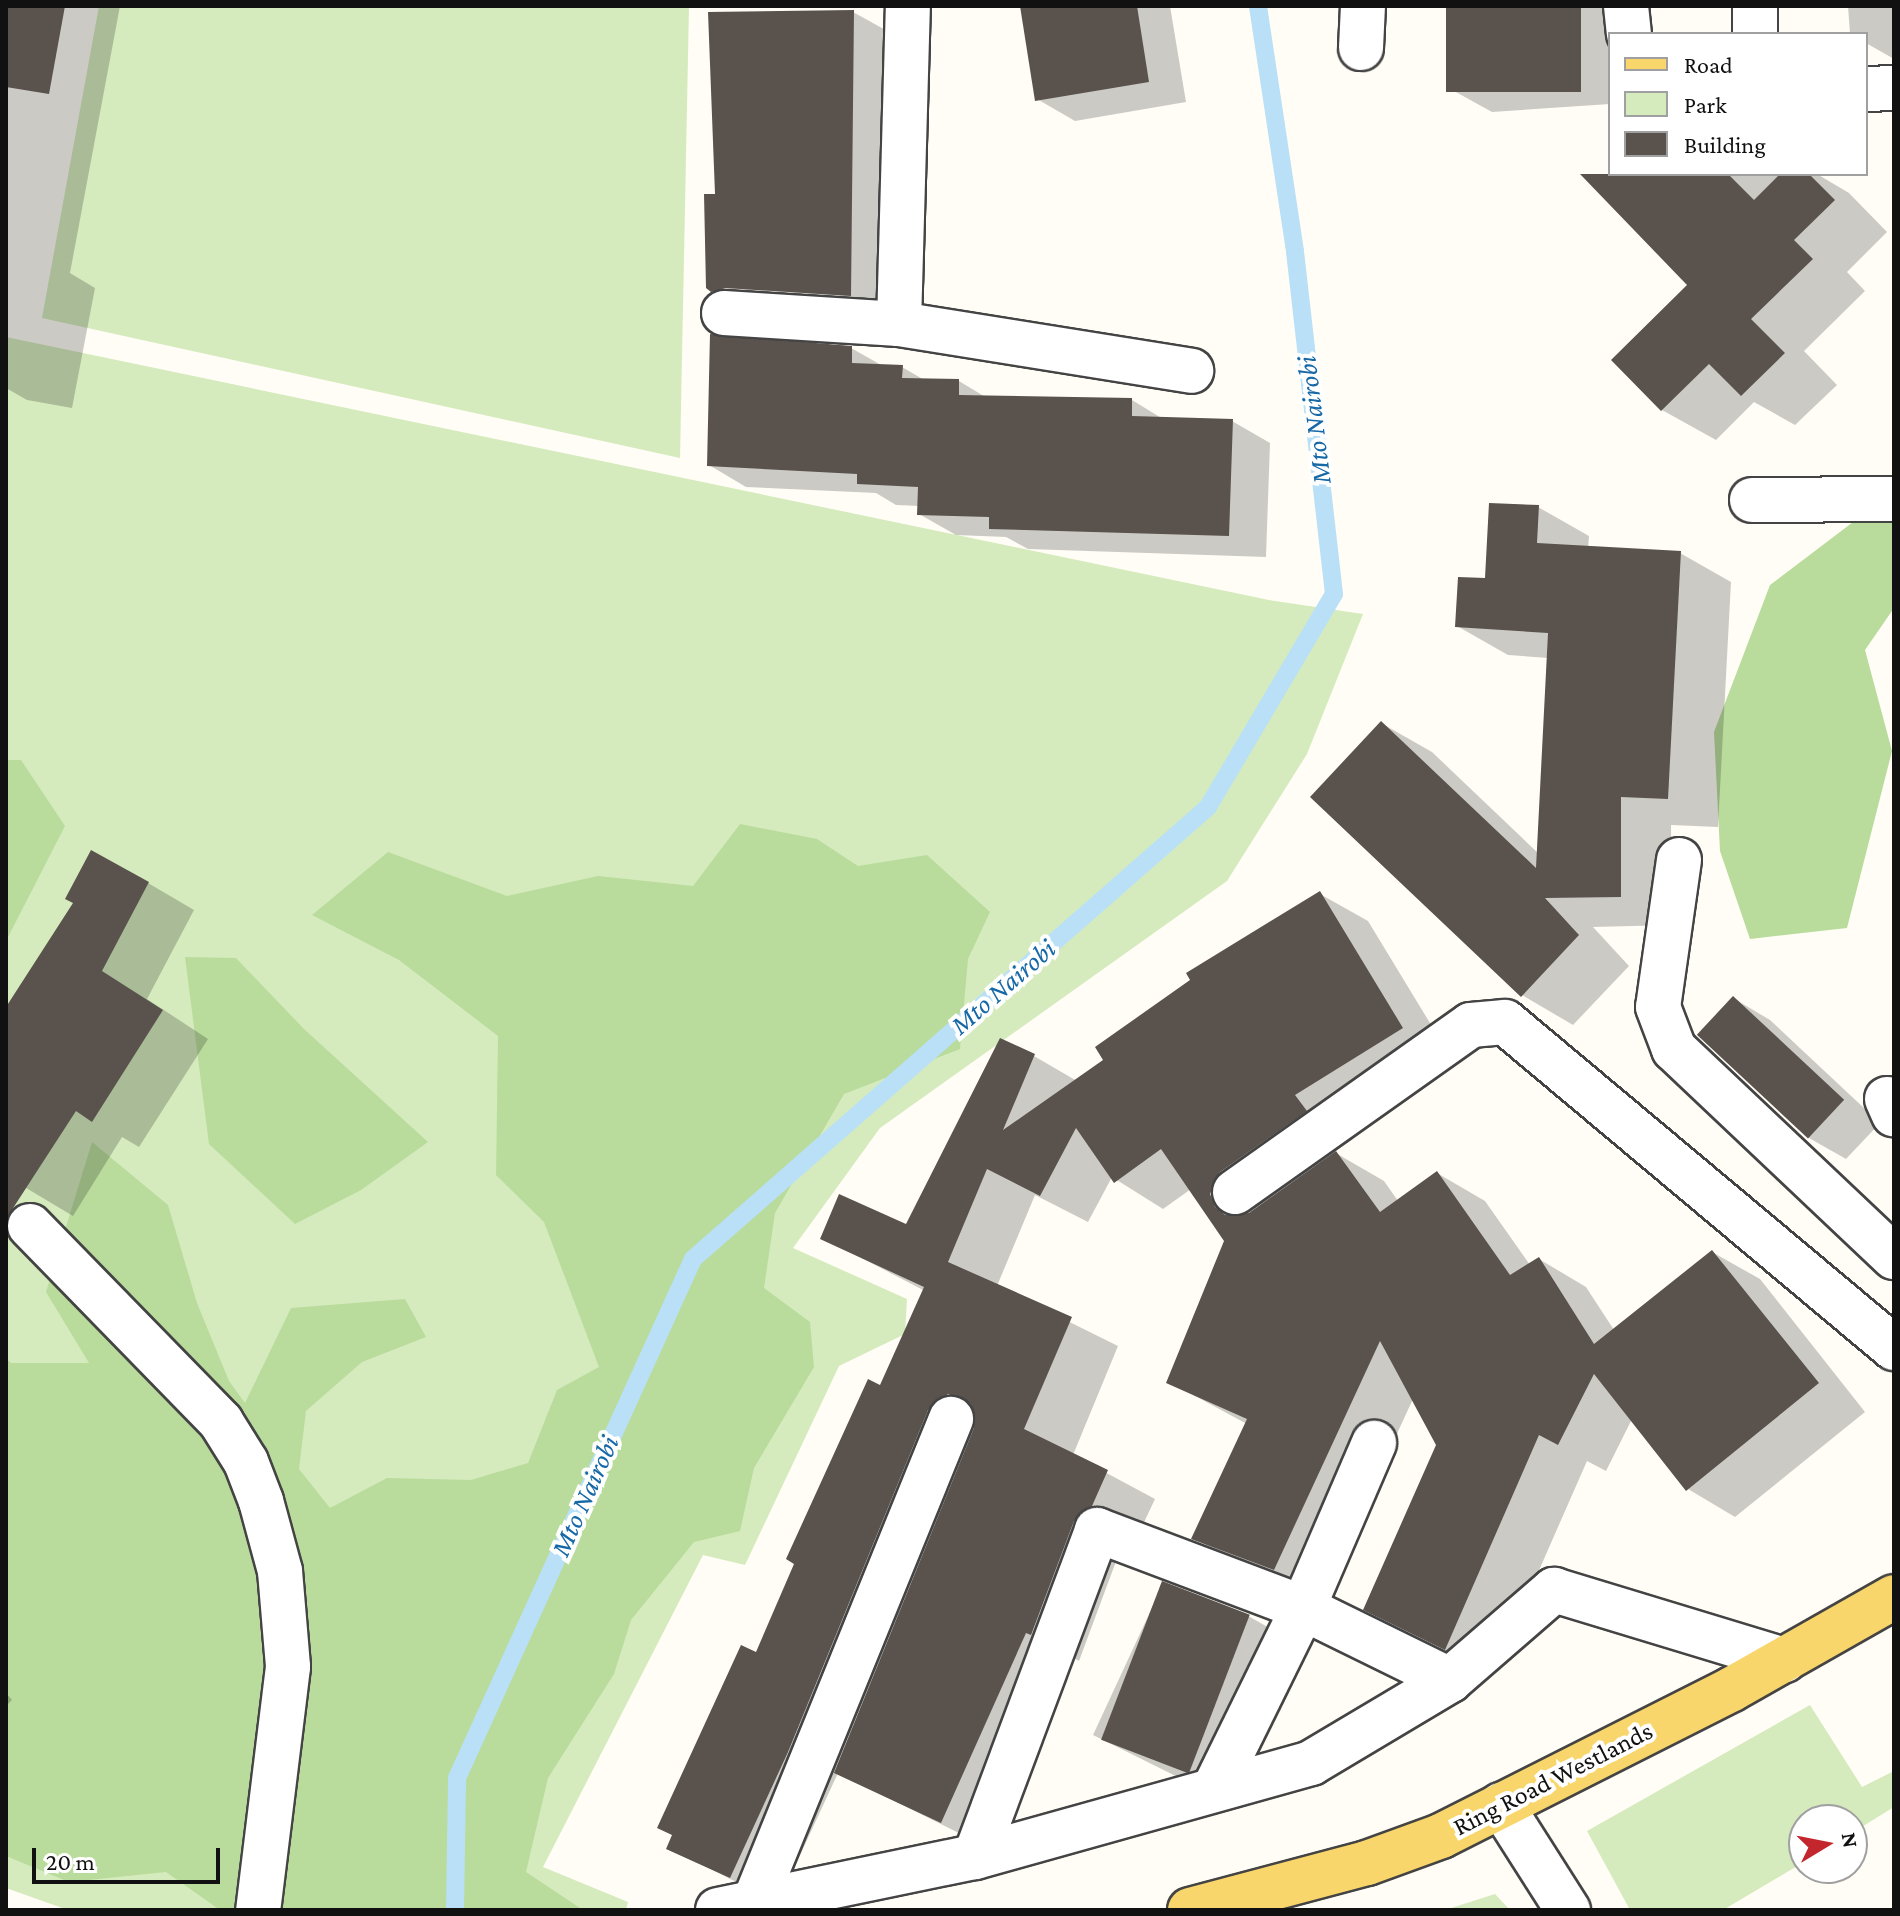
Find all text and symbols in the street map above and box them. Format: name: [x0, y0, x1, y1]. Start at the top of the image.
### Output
legend: [1608, 32, 1868, 176]
text: Road: [1684, 51, 1733, 78]
text: Park: [1684, 91, 1727, 118]
text: Building: [1684, 131, 1766, 158]
water label: Mto Nairobi: [1289, 354, 1339, 486]
water label: Mto Nairobi: [943, 932, 1063, 1042]
water label: Mto Nairobi: [543, 1430, 627, 1562]
street label: Ring Road Westlands: [1448, 1715, 1658, 1843]
north arrow: [1788, 1804, 1868, 1884]
text: N: [1837, 1831, 1864, 1850]
scale bar: [36, 1832, 224, 1882]
text: 20 m: [46, 1848, 95, 1875]

